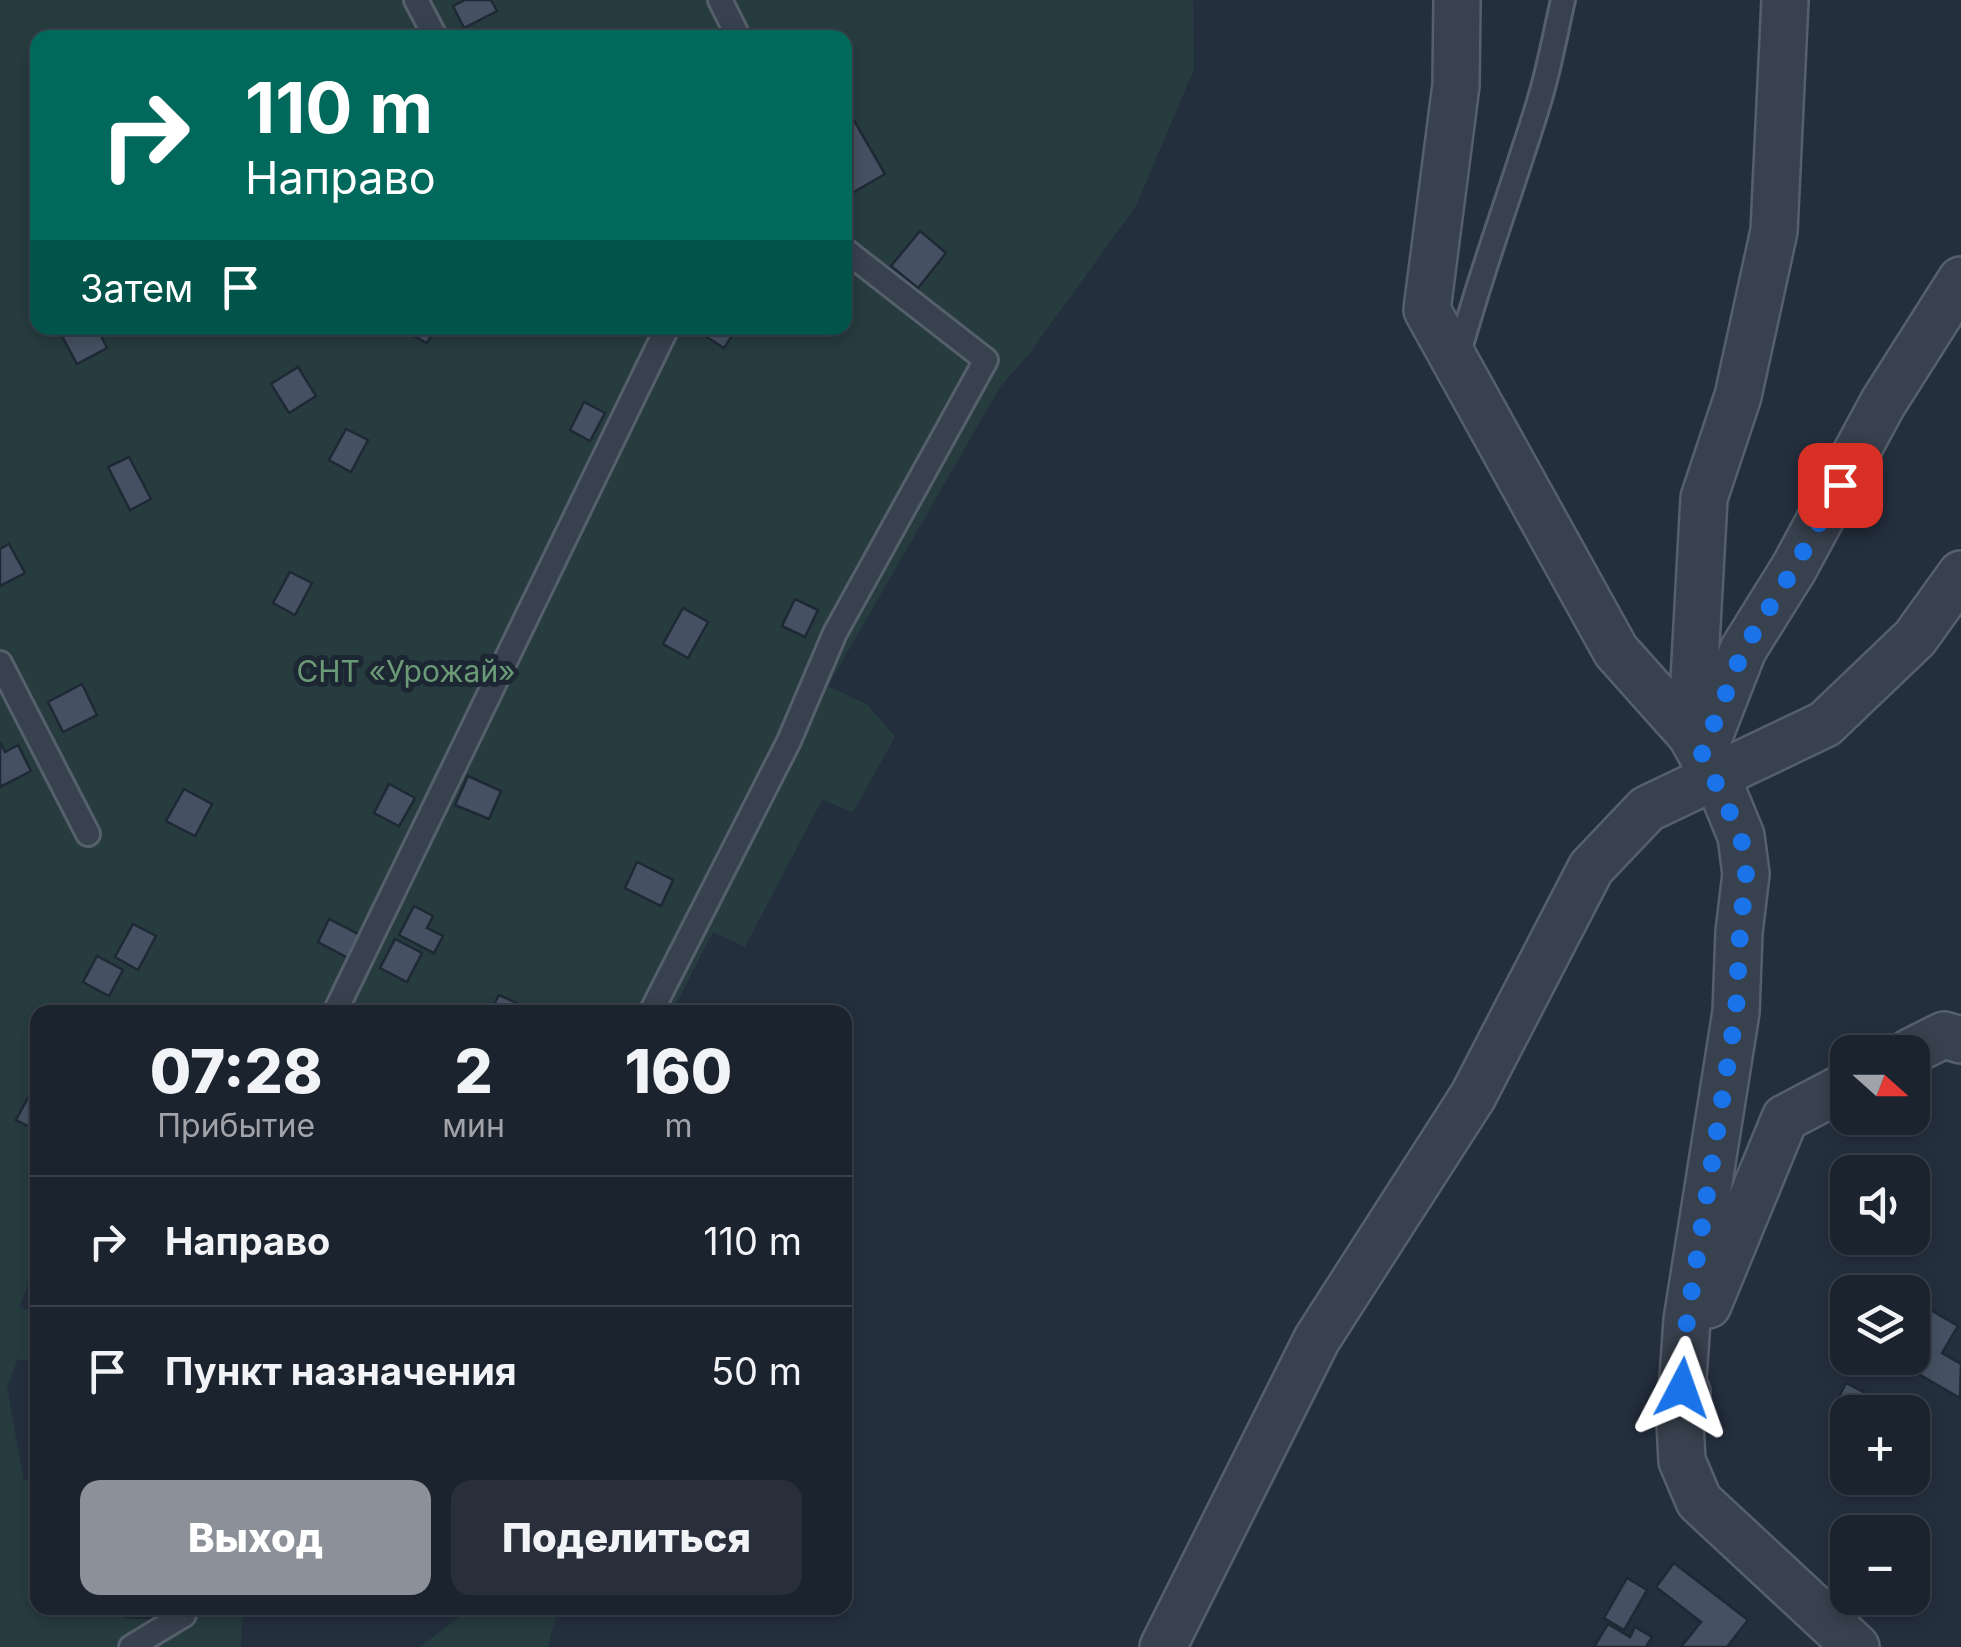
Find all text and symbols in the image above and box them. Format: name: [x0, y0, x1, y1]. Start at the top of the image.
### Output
text: 110 m: [245, 65, 433, 150]
icon: right: [80, 70, 210, 200]
text: Направо: [245, 150, 436, 205]
icon: arrive: [213, 260, 268, 315]
text: Затем: [80, 265, 193, 311]
pin: [1798, 443, 1883, 528]
icon: arrive: [1813, 458, 1868, 513]
park label: СНТ «Урожай»: [296, 653, 516, 689]
text: 07:28: [150, 1035, 323, 1107]
text: 2: [454, 1035, 493, 1107]
text: 160: [625, 1035, 732, 1107]
north arrow: [1830, 1035, 1930, 1135]
map controls: [1830, 1035, 1930, 1615]
text: Прибытие: [157, 1106, 315, 1145]
text: мин: [442, 1106, 505, 1145]
text: m: [664, 1106, 692, 1145]
button: sound: [1830, 1155, 1930, 1255]
icon: right: [80, 1214, 135, 1269]
text: Направо: [165, 1218, 330, 1264]
text: 110 m: [703, 1218, 802, 1264]
button: layers: [1830, 1275, 1930, 1375]
position arrow: [1630, 1336, 1734, 1440]
icon: arrive: [80, 1344, 135, 1399]
text: Пункт назначения: [165, 1348, 517, 1394]
text: 50 m: [711, 1348, 802, 1394]
button: +: [1830, 1395, 1930, 1495]
button: Выход: [80, 1480, 431, 1595]
button: Поделиться: [451, 1480, 802, 1595]
button: −: [1830, 1515, 1930, 1615]

